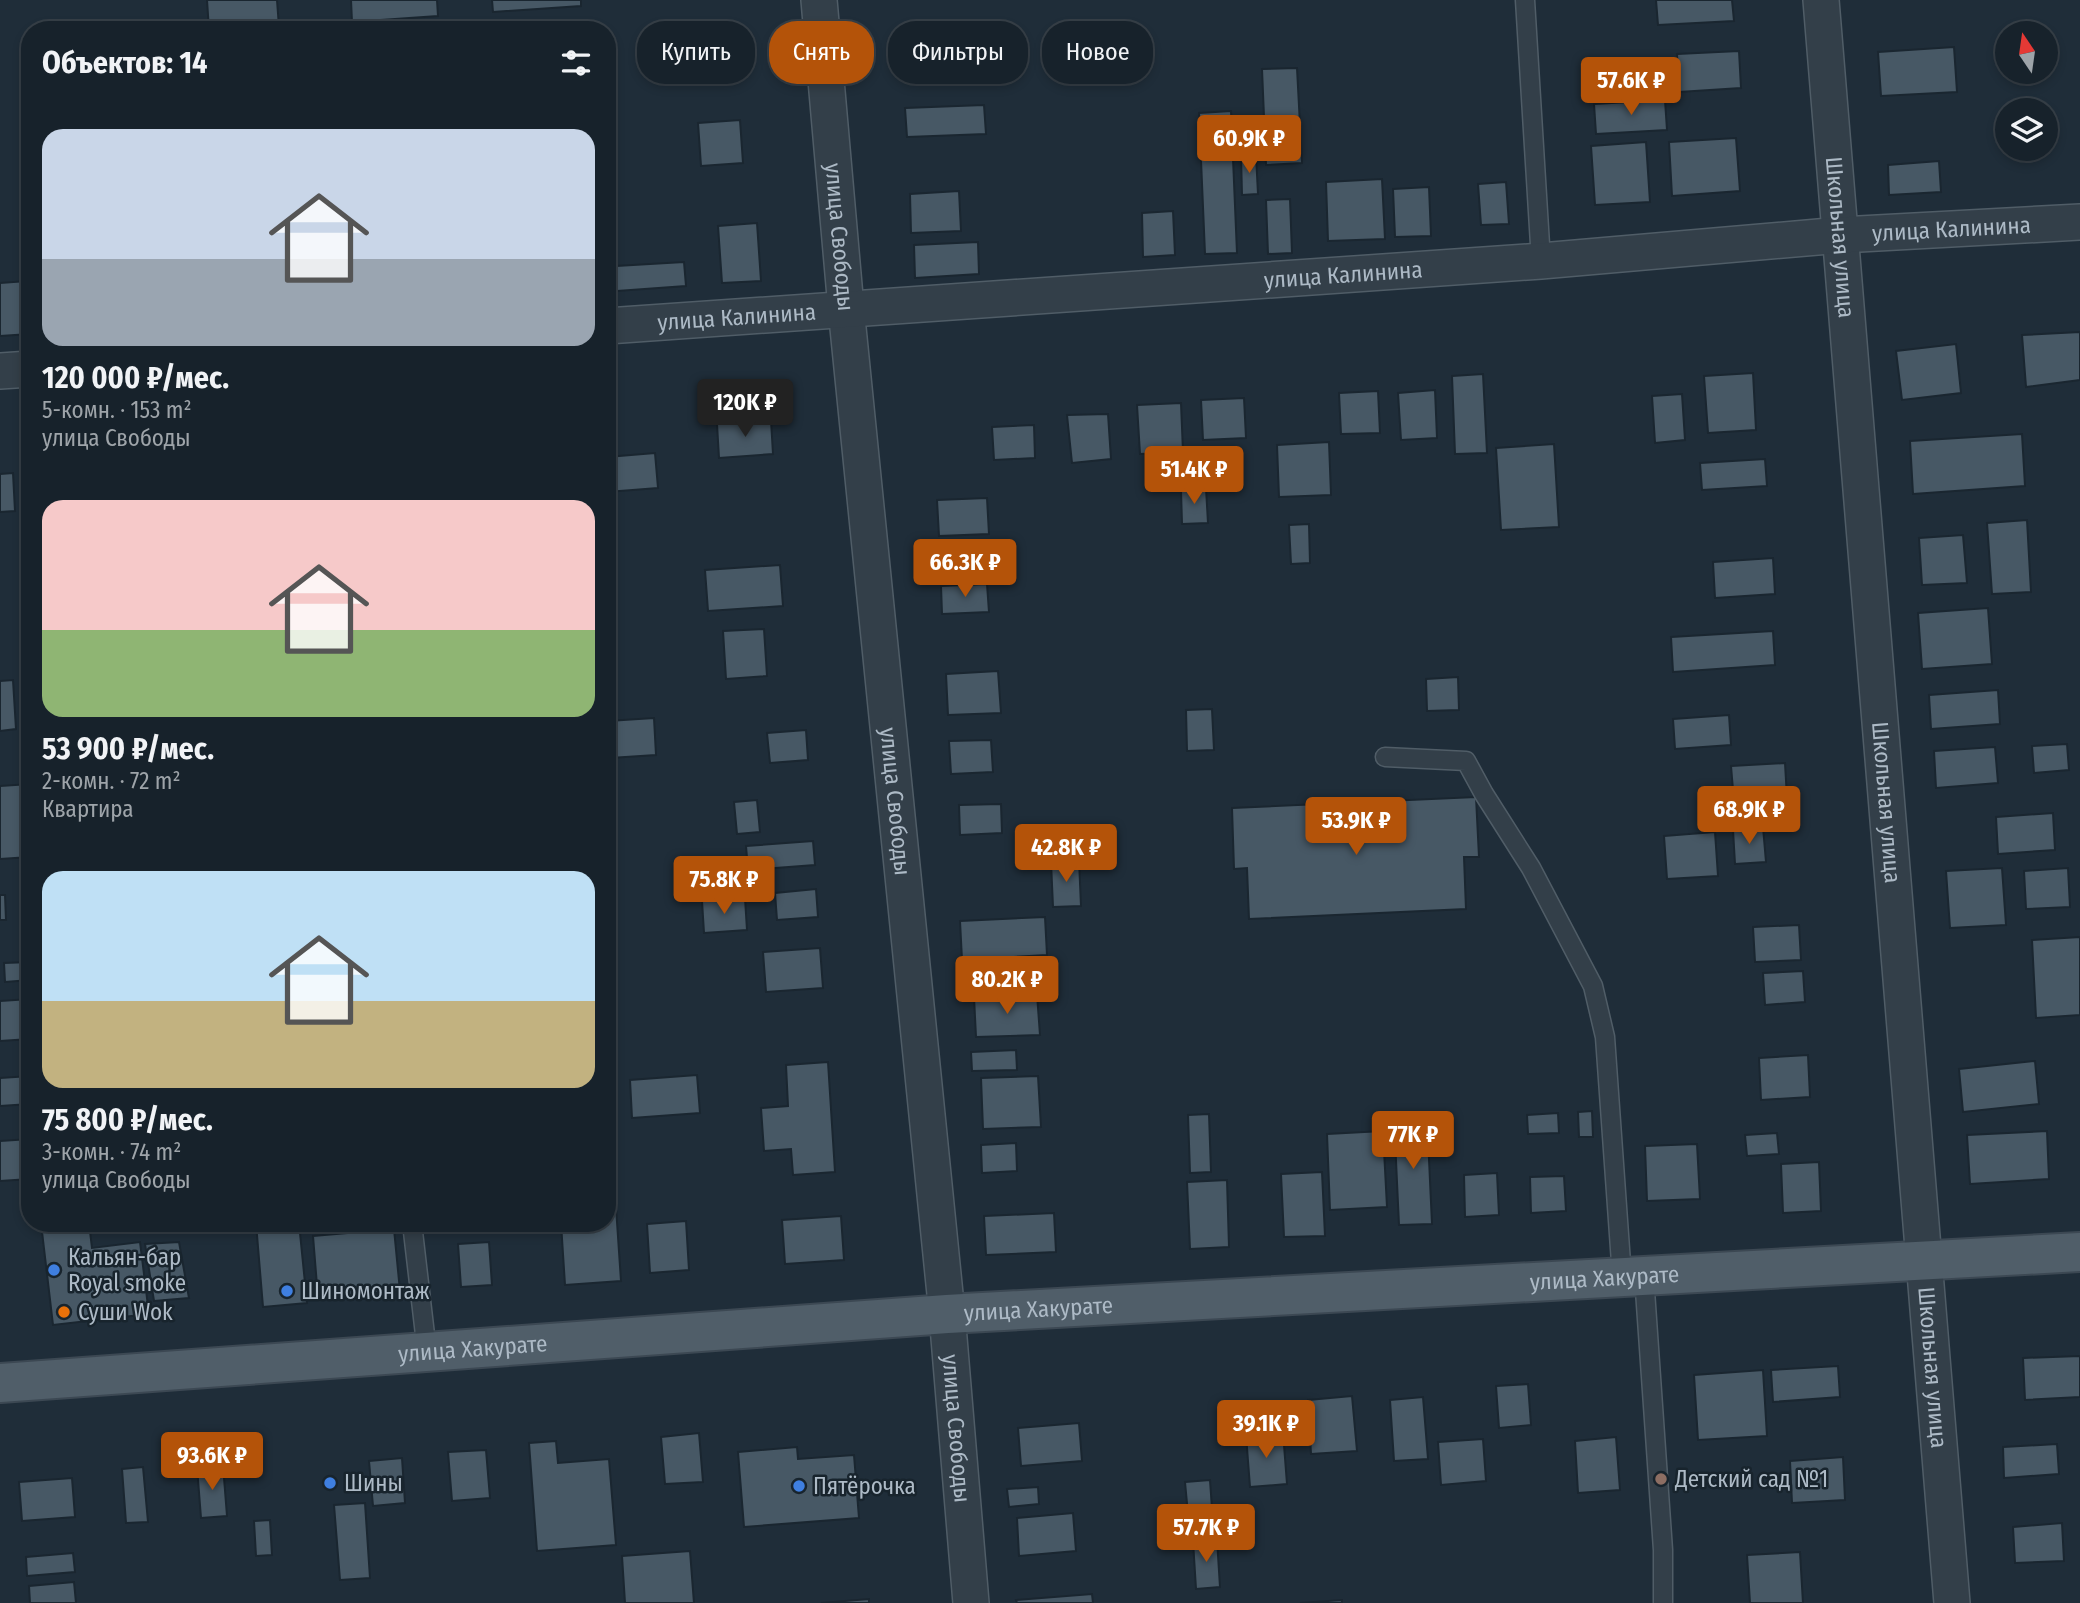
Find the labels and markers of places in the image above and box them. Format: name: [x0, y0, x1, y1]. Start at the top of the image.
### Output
pin: 57.6K ₽: [1566, 58, 1696, 117]
pin: 60.9K ₽: [1184, 116, 1314, 175]
pin: 120K ₽: [688, 380, 802, 439]
pin: 51.4K ₽: [1129, 447, 1259, 506]
pin: 66.3K ₽: [900, 540, 1030, 599]
pin: 68.9K ₽: [1684, 786, 1814, 846]
pin: 53.9K ₽: [1291, 798, 1421, 857]
pin: 42.8K ₽: [1001, 824, 1131, 884]
pin: 75.8K ₽: [659, 856, 789, 916]
pin: 80.2K ₽: [942, 956, 1072, 1016]
pin: 77K ₽: [1364, 1112, 1462, 1171]
place label: Кальян-бар Royal smoke: [68, 1243, 186, 1297]
marker: Кальян-бар Royal smoke: [46, 1262, 62, 1278]
place label: Шиномонтаж: [301, 1277, 430, 1305]
marker: Шиномонтаж: [279, 1283, 295, 1299]
place label: Суши Wok: [78, 1298, 173, 1326]
marker: Суши Wok: [56, 1304, 72, 1320]
pin: 39.1K ₽: [1201, 1400, 1331, 1460]
pin: 93.6K ₽: [147, 1432, 277, 1492]
place label: Детский сад №1: [1674, 1465, 1828, 1493]
place label: Шины: [344, 1469, 403, 1497]
marker: Детский сад №1: [1653, 1471, 1669, 1487]
place label: Пятёрочка: [813, 1472, 916, 1500]
marker: Шины: [322, 1475, 338, 1491]
marker: Пятёрочка: [791, 1478, 807, 1494]
pin: 57.7K ₽: [1141, 1504, 1271, 1564]

